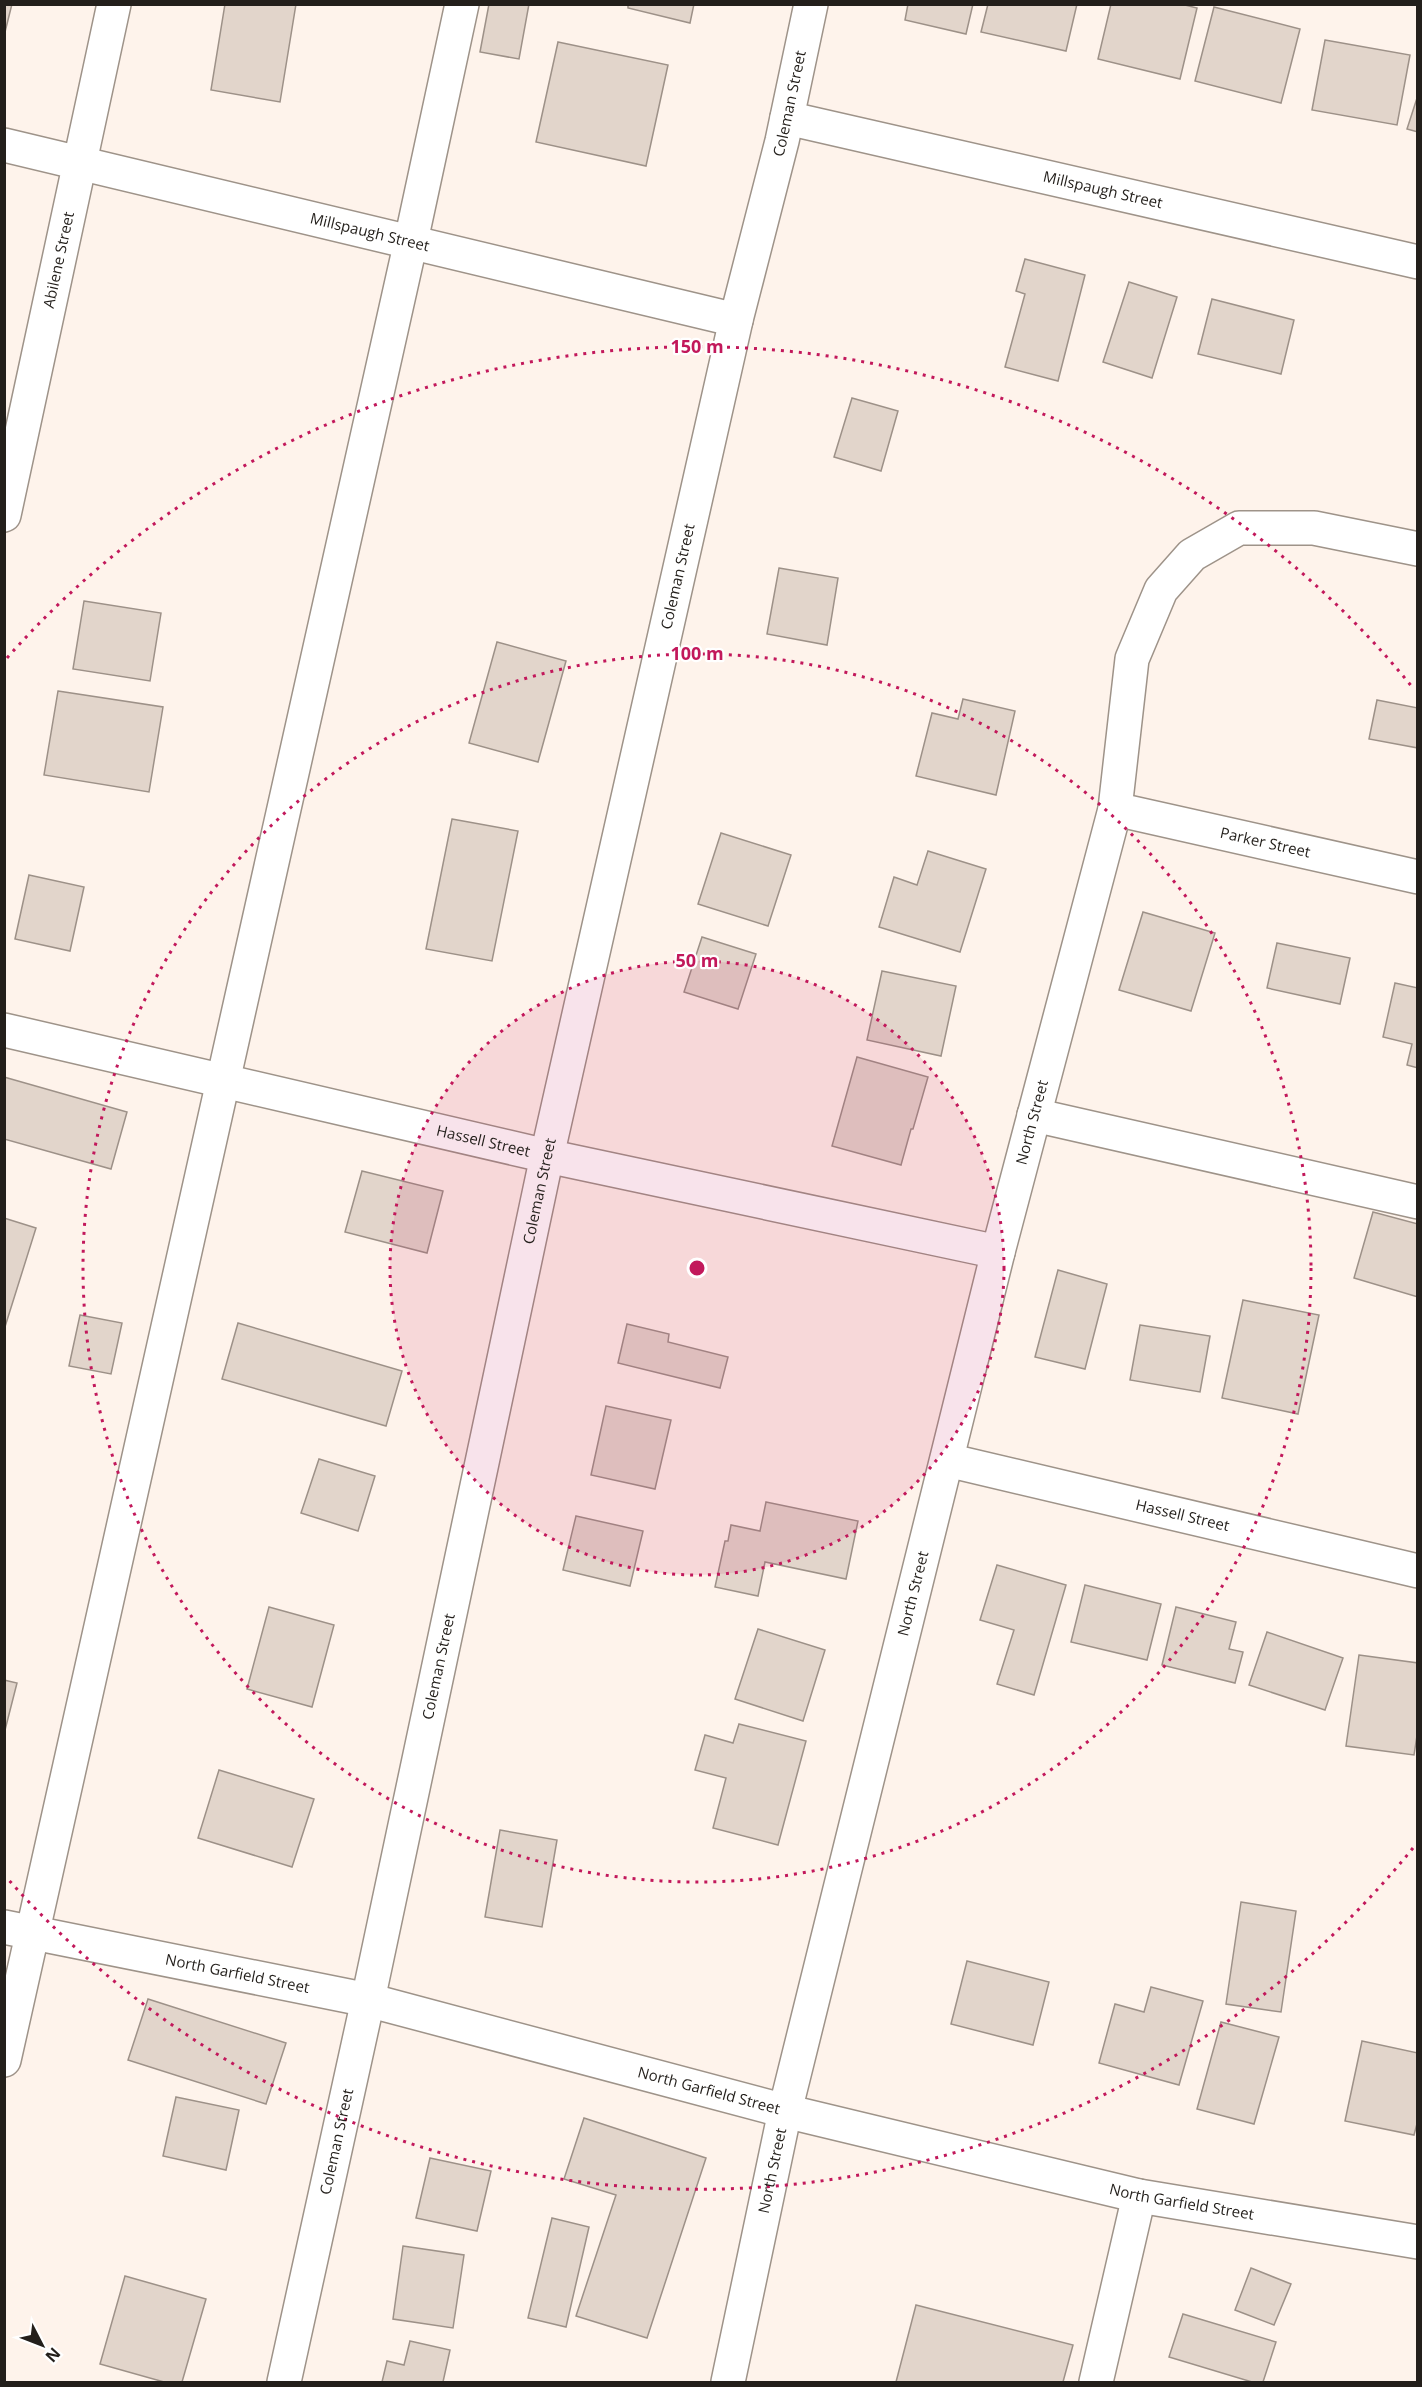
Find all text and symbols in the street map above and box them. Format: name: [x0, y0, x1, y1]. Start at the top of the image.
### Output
street label: Coleman Street: [767, 49, 810, 159]
street label: Millspaugh Street: [1041, 166, 1165, 212]
street label: Millspaugh Street: [308, 208, 432, 255]
street label: Abilene Street: [38, 210, 78, 310]
text: 150 m: [670, 334, 724, 358]
street label: Coleman Street: [655, 521, 699, 631]
text: 100 m: [670, 641, 724, 665]
street label: Parker Street: [1218, 822, 1312, 862]
text: 50 m: [676, 948, 718, 972]
street label: North Street: [1011, 1078, 1052, 1167]
street label: Hassell Street: [435, 1120, 532, 1161]
street label: Coleman Street: [518, 1136, 560, 1246]
centre of rings: [687, 1258, 707, 1278]
street label: Hassell Street: [1134, 1494, 1232, 1535]
street label: North Street: [892, 1549, 932, 1638]
street label: Coleman Street: [417, 1611, 459, 1721]
street label: North Garfield Street: [164, 1949, 311, 1997]
street label: North Garfield Street: [636, 2061, 782, 2118]
street label: Coleman Street: [314, 2087, 357, 2196]
street label: North Street: [753, 2126, 790, 2215]
street label: North Garfield Street: [1108, 2178, 1256, 2224]
north arrow: [12, 2315, 72, 2375]
text: N: [41, 2343, 66, 2367]

